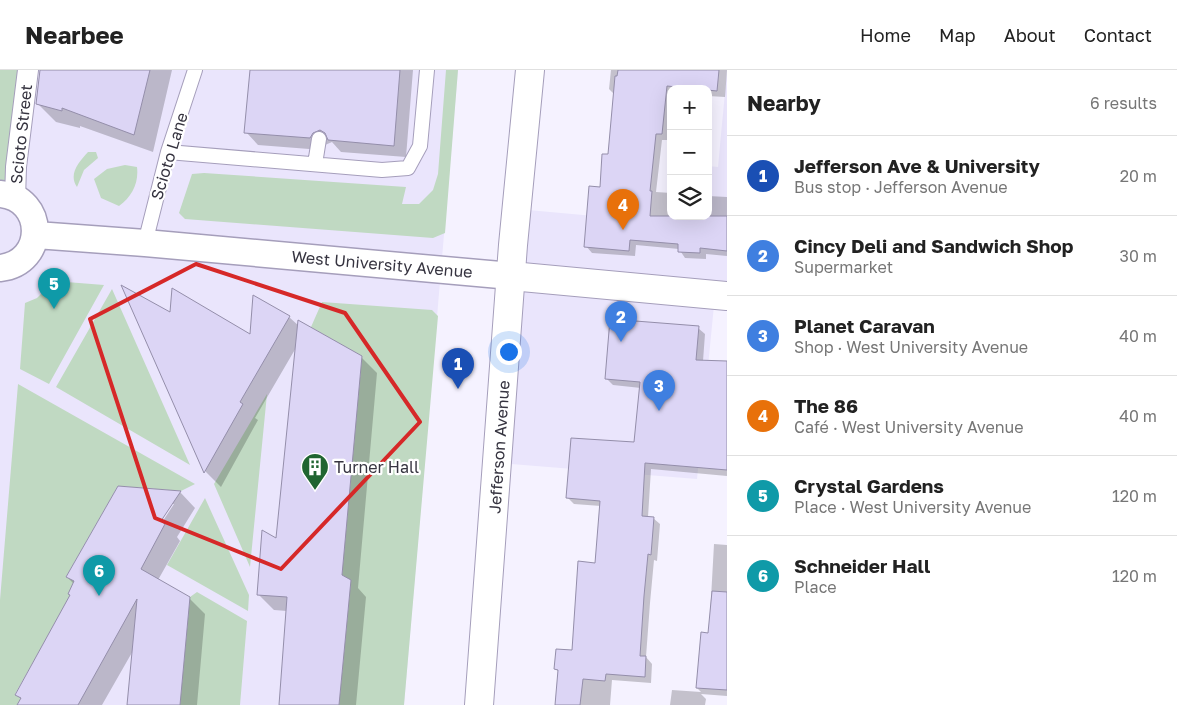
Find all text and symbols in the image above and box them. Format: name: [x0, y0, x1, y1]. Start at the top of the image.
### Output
text: Nearbee: [25, 20, 124, 49]
text: Home: [860, 24, 911, 46]
text: Map: [939, 24, 976, 46]
text: About: [1004, 24, 1056, 46]
text: Contact: [1084, 24, 1152, 46]
street label: Scioto Street: [6, 83, 36, 185]
map controls: [667, 85, 712, 220]
button: +: [667, 85, 712, 130]
text: Nearby: [747, 90, 821, 116]
text: 6 results: [1090, 93, 1157, 113]
street label: Scioto Lane: [146, 110, 192, 202]
button: −: [667, 130, 712, 175]
text: Jefferson Ave & University: [794, 154, 1040, 177]
text: 1: [759, 166, 767, 186]
text: 20 m: [1120, 166, 1157, 186]
button: layers: [667, 175, 712, 220]
text: Bus stop · Jefferson Avenue: [794, 177, 1008, 197]
pin: 4: [607, 189, 639, 230]
text: Cincy Deli and Sandwich Shop: [794, 234, 1073, 257]
street label: West University Avenue: [291, 246, 473, 282]
text: 2: [758, 246, 768, 266]
text: 30 m: [1120, 246, 1157, 266]
text: Supermarket: [794, 257, 893, 277]
pin: 5: [38, 268, 70, 309]
pin: 2: [605, 301, 637, 342]
text: Planet Caravan: [794, 314, 935, 337]
text: 3: [758, 326, 768, 346]
text: 40 m: [1119, 326, 1157, 346]
text: Shop · West University Avenue: [794, 337, 1028, 357]
your location: [496, 339, 522, 365]
pin: 1: [442, 348, 474, 389]
pin: 3: [643, 370, 675, 411]
street label: Jefferson Avenue: [484, 380, 514, 514]
text: The 86: [794, 394, 858, 417]
text: 4: [758, 406, 768, 426]
text: 40 m: [1119, 406, 1157, 426]
text: Café · West University Avenue: [794, 417, 1023, 437]
building icon: Turner Hall: [300, 452, 330, 491]
place label: Turner Hall: [334, 457, 419, 477]
text: Crystal Gardens: [794, 474, 944, 497]
text: 5: [758, 486, 768, 506]
text: 120 m: [1112, 486, 1157, 506]
text: Place · West University Avenue: [794, 497, 1031, 517]
text: Schneider Hall: [794, 554, 930, 577]
pin: 6: [83, 555, 115, 596]
text: 6: [758, 566, 768, 586]
text: 120 m: [1112, 566, 1157, 586]
text: Place: [794, 577, 837, 597]

